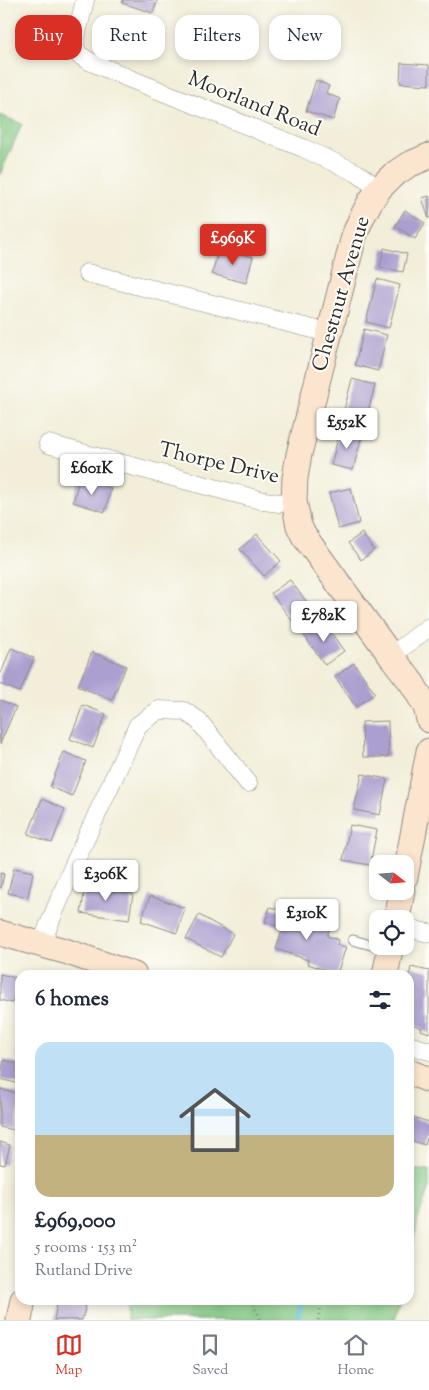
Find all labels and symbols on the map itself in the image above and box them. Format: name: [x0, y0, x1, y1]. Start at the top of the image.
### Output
street label: Moorland Road: [183, 65, 325, 145]
street label: Chestnut Avenue: [305, 213, 379, 375]
pin: £969K: [198, 224, 268, 266]
pin: £552K: [312, 408, 382, 450]
street label: Thorpe Drive: [156, 436, 282, 492]
pin: £601K: [57, 454, 127, 496]
pin: £782K: [289, 600, 359, 643]
north arrow: [369, 855, 414, 900]
pin: £306K: [71, 860, 141, 902]
pin: £310K: [272, 898, 342, 941]

